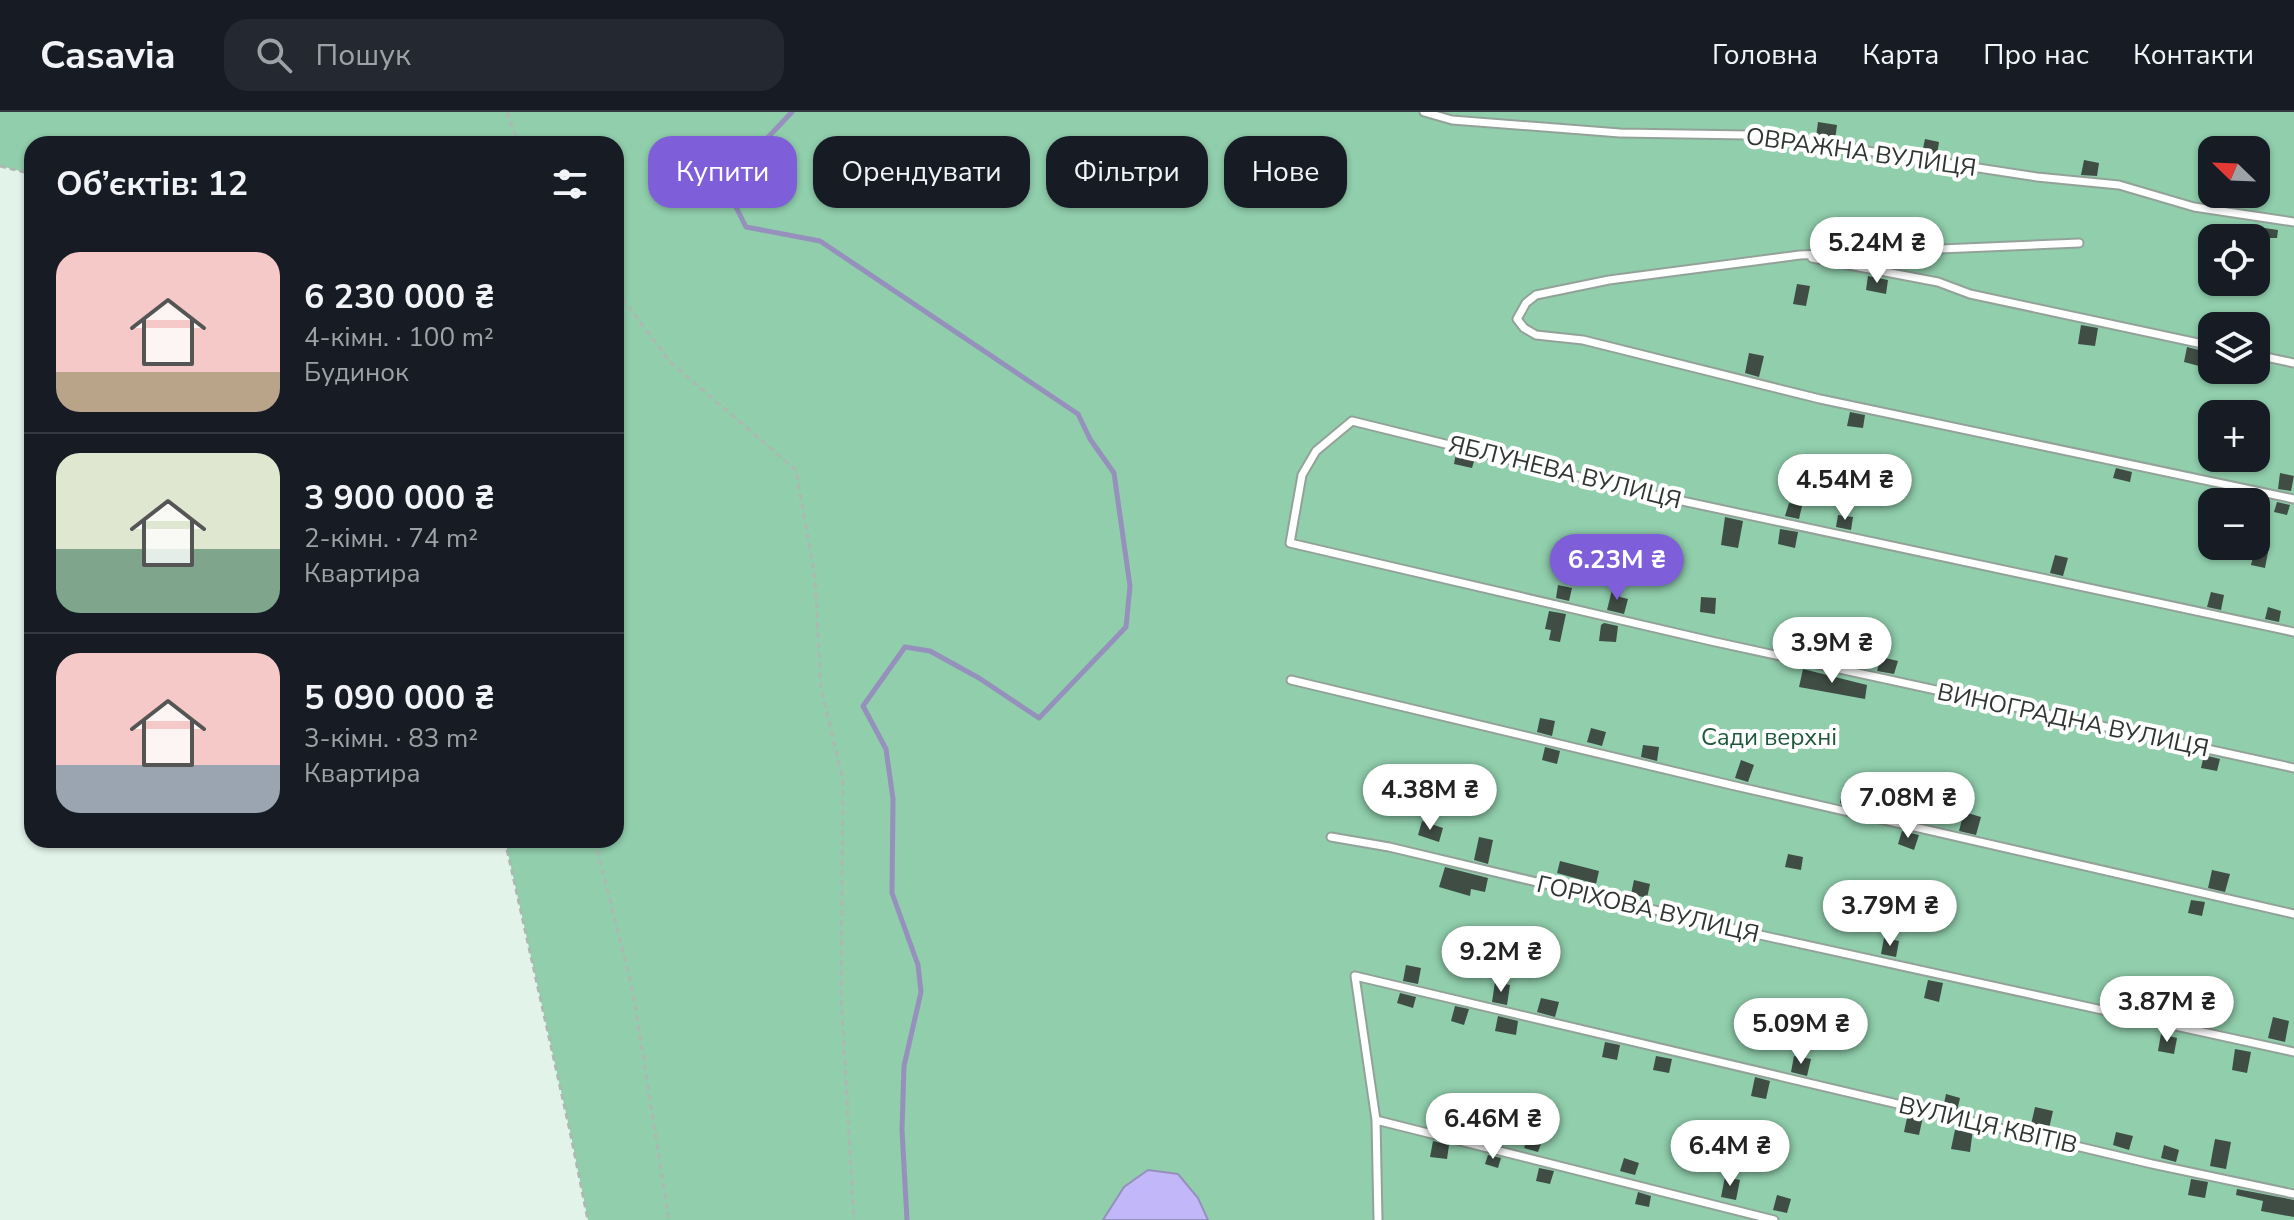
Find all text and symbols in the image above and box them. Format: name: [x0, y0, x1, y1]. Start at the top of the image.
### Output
search box: [224, 19, 784, 91]
text: Casavia: [40, 30, 176, 81]
icon: search: [252, 33, 296, 77]
text: Пошук: [316, 35, 411, 76]
text: Головна: [1712, 36, 1818, 74]
text: Карта: [1862, 36, 1939, 74]
text: Про нас: [1983, 36, 2089, 74]
text: Контакти: [2133, 36, 2254, 74]
street label: ОВРАЖНА ВУЛИЦЯ: [1744, 120, 1978, 184]
chip: Купити: [648, 136, 797, 208]
chip: Орендувати: [813, 136, 1030, 208]
chip: Фільтри: [1046, 136, 1208, 208]
chip: Нове: [1224, 136, 1347, 208]
north arrow: [2198, 136, 2270, 208]
map controls: [2198, 136, 2270, 560]
text: Об’єктів: 12: [56, 161, 248, 207]
icon: filters: [548, 162, 592, 206]
pin: 5.24M ₴: [1803, 217, 1951, 285]
button: locate: [2198, 224, 2270, 296]
text: 5.24M ₴: [1828, 225, 1926, 260]
text: 6 230 000 ₴: [304, 274, 495, 320]
icon: home: [120, 284, 216, 380]
button: layers: [2198, 312, 2270, 384]
text: 4-кімн. · 100 m²: [304, 320, 494, 355]
text: Будинок: [304, 355, 409, 390]
button: +: [2198, 400, 2270, 472]
street label: ЯБЛУНЕВА ВУЛИЦЯ: [1445, 428, 1685, 516]
pin: 4.54M ₴: [1771, 454, 1919, 522]
text: 4.54M ₴: [1796, 462, 1894, 497]
text: 3 900 000 ₴: [304, 475, 495, 521]
icon: home: [120, 485, 216, 581]
button: −: [2198, 488, 2270, 560]
text: 2-кімн. · 74 m²: [304, 521, 478, 556]
pin: 6.23M ₴: [1543, 534, 1691, 602]
text: 6.23M ₴: [1568, 542, 1666, 577]
text: Квартира: [304, 556, 420, 591]
pin: 3.9M ₴: [1767, 617, 1897, 685]
text: 3.9M ₴: [1791, 625, 1873, 660]
text: 5 090 000 ₴: [304, 675, 495, 721]
street label: ВИНОГРАДНА ВУЛИЦЯ: [1934, 676, 2212, 764]
icon: home: [120, 685, 216, 781]
text: 3-кімн. · 83 m²: [304, 721, 478, 756]
park label: Сади верхні: [1701, 721, 1837, 753]
text: Квартира: [304, 756, 420, 791]
pin: 4.38M ₴: [1356, 764, 1504, 832]
text: 4.38M ₴: [1381, 772, 1479, 807]
pin: 7.08M ₴: [1834, 772, 1982, 840]
text: 7.08M ₴: [1859, 780, 1957, 815]
street label: ГОРІХОВА ВУЛИЦЯ: [1534, 868, 1762, 950]
pin: 3.79M ₴: [1816, 880, 1964, 948]
text: 3.79M ₴: [1841, 888, 1939, 923]
pin: 9.2M ₴: [1436, 926, 1566, 994]
text: 9.2M ₴: [1460, 934, 1542, 969]
pin: 3.87M ₴: [2093, 976, 2241, 1044]
text: 3.87M ₴: [2118, 984, 2216, 1019]
pin: 5.09M ₴: [1727, 998, 1875, 1066]
text: 5.09M ₴: [1752, 1006, 1850, 1041]
street label: ВУЛИЦЯ КВІТІВ: [1896, 1089, 2080, 1161]
pin: 6.46M ₴: [1419, 1093, 1567, 1161]
text: 6.46M ₴: [1444, 1101, 1542, 1136]
pin: 6.4M ₴: [1665, 1120, 1795, 1188]
text: 6.4M ₴: [1689, 1128, 1771, 1163]

